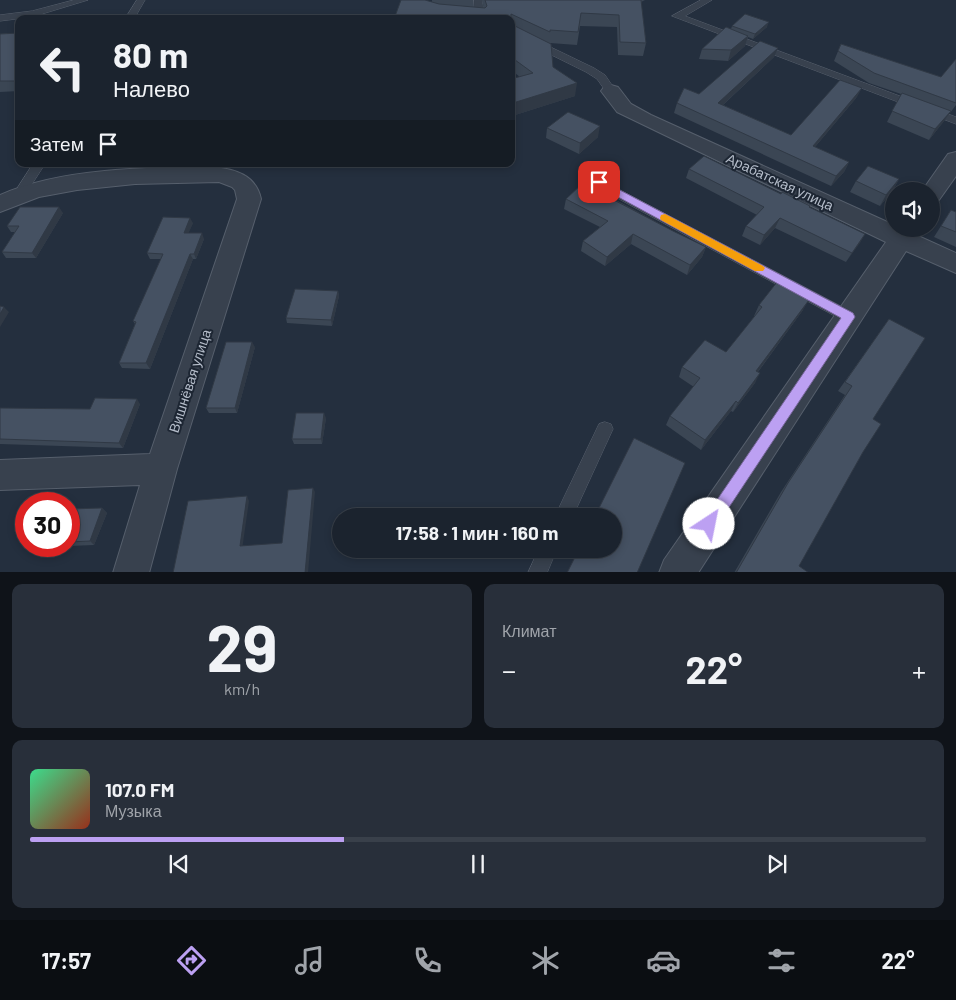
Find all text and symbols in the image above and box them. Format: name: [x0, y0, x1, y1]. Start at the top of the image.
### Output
text: 80 m: [113, 33, 188, 75]
icon: left: [30, 35, 95, 100]
text: Налево: [113, 75, 190, 101]
icon: arrive: [94, 130, 122, 158]
text: Затем: [30, 132, 84, 155]
street label: Арабатская улица: [724, 149, 837, 214]
pin: [578, 161, 620, 203]
icon: arrive: [585, 168, 613, 196]
map controls: [885, 182, 940, 237]
button: sound: [885, 182, 940, 237]
street label: Вишнёвая улица: [165, 327, 214, 435]
speed limit sign: 30: [15, 492, 80, 557]
position arrow: [682, 497, 734, 549]
text: 17:58 · 1 мин · 160 m: [396, 521, 558, 544]
text: 29: [207, 607, 277, 685]
text: Климат: [502, 621, 556, 640]
text: 22°: [686, 646, 742, 692]
text: −: [502, 653, 516, 687]
text: +: [912, 653, 926, 687]
text: km/h: [224, 679, 260, 698]
text: 107.0 FM: [105, 778, 174, 801]
text: Музыка: [105, 801, 162, 820]
icon: previous: [165, 850, 193, 878]
icon: pause: [464, 850, 492, 878]
icon: next: [763, 850, 791, 878]
icon: directions: [174, 943, 209, 978]
icon: music: [292, 943, 327, 978]
icon: phone: [410, 943, 445, 978]
icon: climate: [528, 943, 563, 978]
icon: car: [646, 943, 681, 978]
icon: filters: [764, 943, 799, 978]
text: 17:57: [41, 947, 91, 973]
text: 22°: [882, 947, 914, 973]

